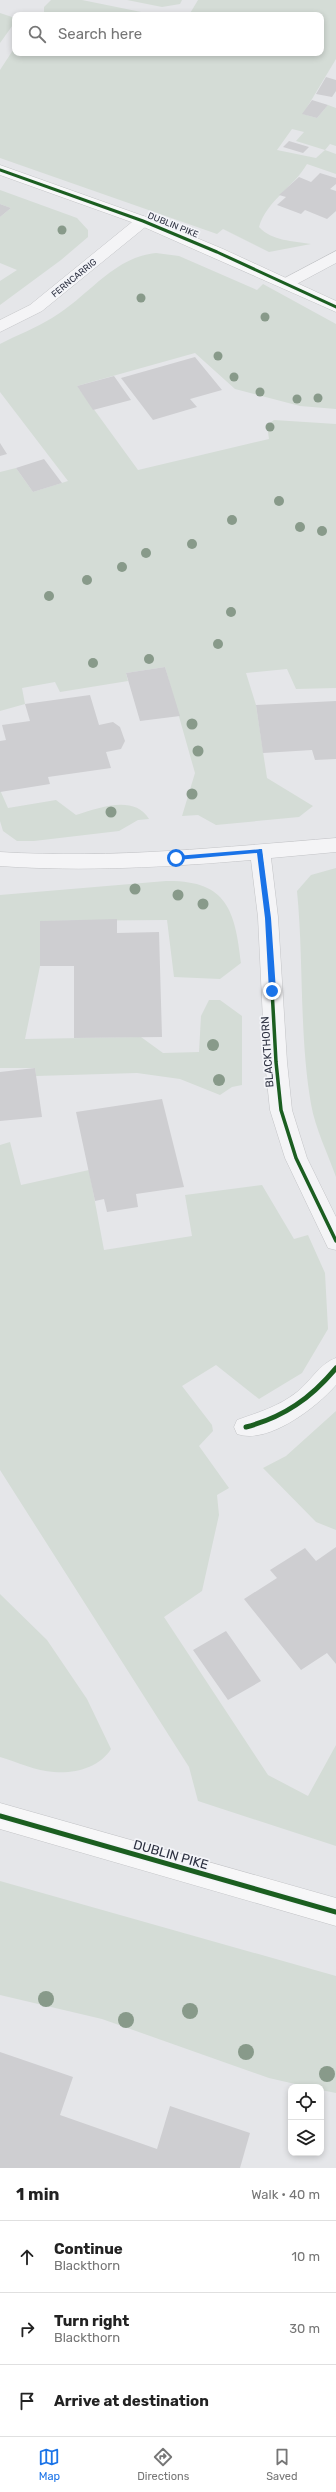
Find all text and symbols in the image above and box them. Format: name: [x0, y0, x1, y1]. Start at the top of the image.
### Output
search box: [12, 12, 324, 56]
icon: search: [26, 23, 48, 45]
text: Search here: [58, 25, 142, 43]
street label: DUBLIN PIKE: [146, 210, 200, 240]
street label: FERNCARRIG: [49, 257, 99, 299]
route start: [167, 849, 185, 867]
route end: [263, 982, 281, 1000]
street label: BLACKTHORN: [259, 1016, 276, 1088]
street label: DUBLIN PIKE: [132, 1837, 210, 1872]
map controls: [288, 2084, 324, 2156]
button: locate: [288, 2084, 324, 2120]
button: layers: [288, 2120, 324, 2156]
text: 1 min: [16, 2184, 59, 2204]
text: Walk · 40 m: [251, 2187, 320, 2202]
text: Continue: [54, 2240, 123, 2258]
icon: ahead: [16, 2246, 38, 2268]
text: 10 m: [291, 2249, 320, 2264]
text: Blackthorn: [54, 2258, 120, 2273]
text: Turn right: [54, 2312, 129, 2330]
icon: right: [16, 2318, 38, 2340]
text: 30 m: [289, 2321, 320, 2336]
text: Blackthorn: [54, 2330, 120, 2345]
icon: arrive: [16, 2390, 38, 2412]
text: Arrive at destination: [54, 2392, 209, 2410]
tab: Map: [38, 2446, 60, 2483]
tab: Directions: [137, 2446, 189, 2483]
tab: Saved: [266, 2446, 298, 2483]

